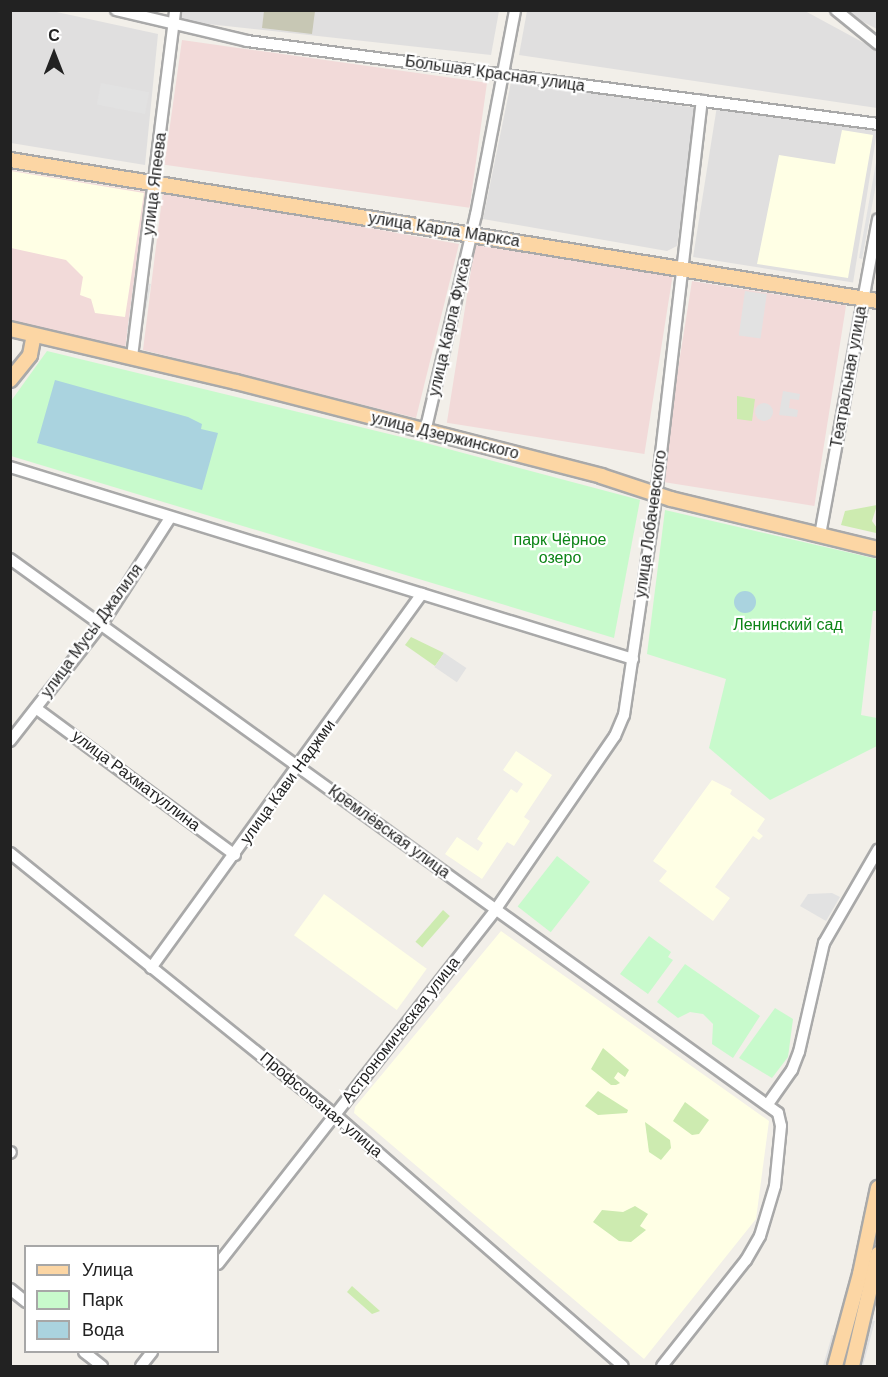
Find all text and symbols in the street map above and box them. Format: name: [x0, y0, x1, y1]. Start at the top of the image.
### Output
north arrow: [24, 24, 84, 84]
text: С: [48, 27, 60, 44]
street label: Большая Красная улица: [404, 52, 586, 96]
street label: улица Япеева: [139, 131, 171, 237]
street label: улица Карла Маркса: [367, 209, 521, 251]
street label: улица Карла Фукса: [425, 256, 475, 398]
street label: Театральная улица: [827, 304, 871, 450]
street label: улица Дзержинского: [369, 408, 521, 464]
street label: улица Лобачевского: [631, 449, 671, 599]
park label: парк Чёрное озеро: [514, 530, 606, 568]
street label: улица Мусы Джалиля: [37, 560, 147, 702]
park label: Ленинский сад: [733, 615, 843, 635]
street label: улица Кави Наджми: [236, 716, 340, 848]
street label: улица Рахматуллина: [68, 727, 204, 835]
street label: Кремлёвская улица: [324, 781, 454, 883]
street label: Астрономическая улица: [338, 953, 464, 1107]
street label: Профсоюзная улица: [256, 1048, 386, 1162]
legend: [24, 1245, 219, 1353]
text: Улица: [82, 1260, 133, 1280]
text: Парк: [82, 1290, 123, 1310]
text: Вода: [82, 1320, 124, 1340]

